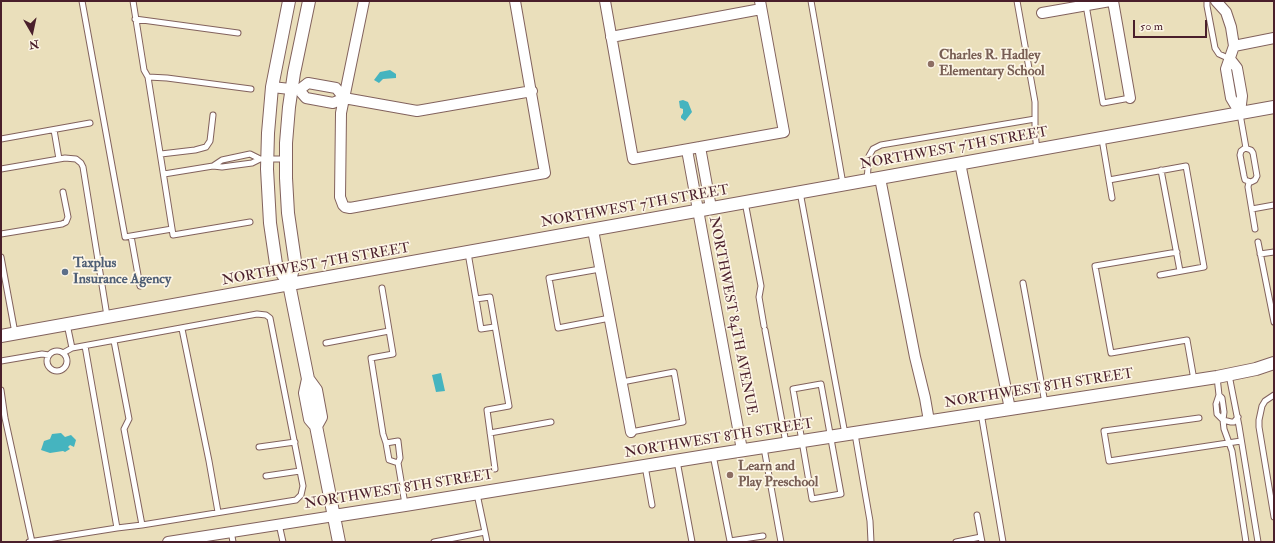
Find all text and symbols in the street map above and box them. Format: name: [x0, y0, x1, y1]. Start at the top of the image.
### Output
north arrow: [12, 12, 52, 52]
scale bar: [1135, 12, 1209, 38]
text: 50 m: [1140, 19, 1163, 34]
text: N: [28, 37, 40, 52]
place label: Charles R. Hadley Elementary School: [939, 48, 1045, 80]
marker: Charles R. Hadley Elementary School: [926, 59, 936, 69]
street label: NORTHWEST 7TH STREET: [859, 124, 1049, 174]
street label: NORTHWEST 7TH STREET: [540, 182, 730, 232]
street label: NORTHWEST 84TH AVENUE: [704, 215, 760, 417]
street label: NORTHWEST 7TH STREET: [221, 240, 411, 290]
place label: Taxplus Insurance Agency: [73, 256, 171, 288]
marker: Taxplus Insurance Agency: [60, 267, 70, 277]
street label: NORTHWEST 8TH STREET: [943, 366, 1135, 412]
street label: NORTHWEST 8TH STREET: [623, 416, 815, 462]
place label: Learn and Play Preschool: [738, 459, 818, 492]
street label: NORTHWEST 8TH STREET: [303, 467, 495, 513]
marker: Learn and Play Preschool: [725, 470, 735, 480]

